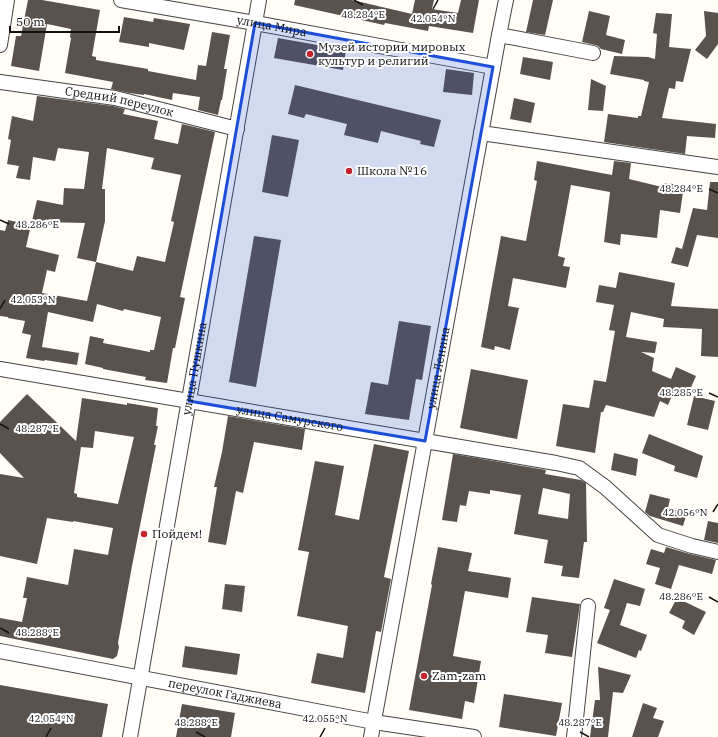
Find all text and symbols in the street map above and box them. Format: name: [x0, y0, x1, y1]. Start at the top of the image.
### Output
scale bar: [10, 8, 119, 34]
text: 48.284°E: [341, 8, 385, 21]
street label: улица Мира: [236, 12, 308, 40]
text: 42.054°N: [410, 12, 456, 25]
text: 50 m: [16, 14, 45, 29]
place label: Музей истории мировых культур и религий: [318, 39, 466, 68]
marker: Музей истории мировых культур и религий: [305, 49, 315, 59]
street label: Средний переулок: [64, 83, 175, 120]
place label: Школа №16: [357, 163, 427, 178]
marker: Школа №16: [344, 166, 354, 176]
text: 48.284°E: [659, 182, 703, 195]
text: 48.286°E: [15, 218, 59, 231]
text: 42.053°N: [10, 293, 56, 306]
street label: улица Пушкина: [178, 320, 210, 416]
street label: улица Ленина: [423, 325, 453, 410]
text: 48.285°E: [659, 386, 703, 399]
street label: улица Самурского: [235, 401, 345, 434]
text: 48.287°E: [15, 422, 59, 435]
text: 42.056°N: [662, 506, 708, 519]
place label: Пойдем!: [152, 526, 202, 541]
marker: Пойдем!: [139, 529, 149, 539]
text: 48.286°E: [659, 590, 703, 603]
text: 48.288°E: [15, 626, 59, 639]
place label: Zam-zam: [432, 668, 487, 683]
marker: Zam-zam: [419, 671, 429, 681]
street label: переулок Гаджиева: [167, 675, 284, 711]
text: 42.054°N: [28, 712, 74, 725]
text: 42.055°N: [302, 712, 348, 725]
text: 48.288°E: [174, 716, 218, 729]
text: 48.287°E: [558, 716, 602, 729]

